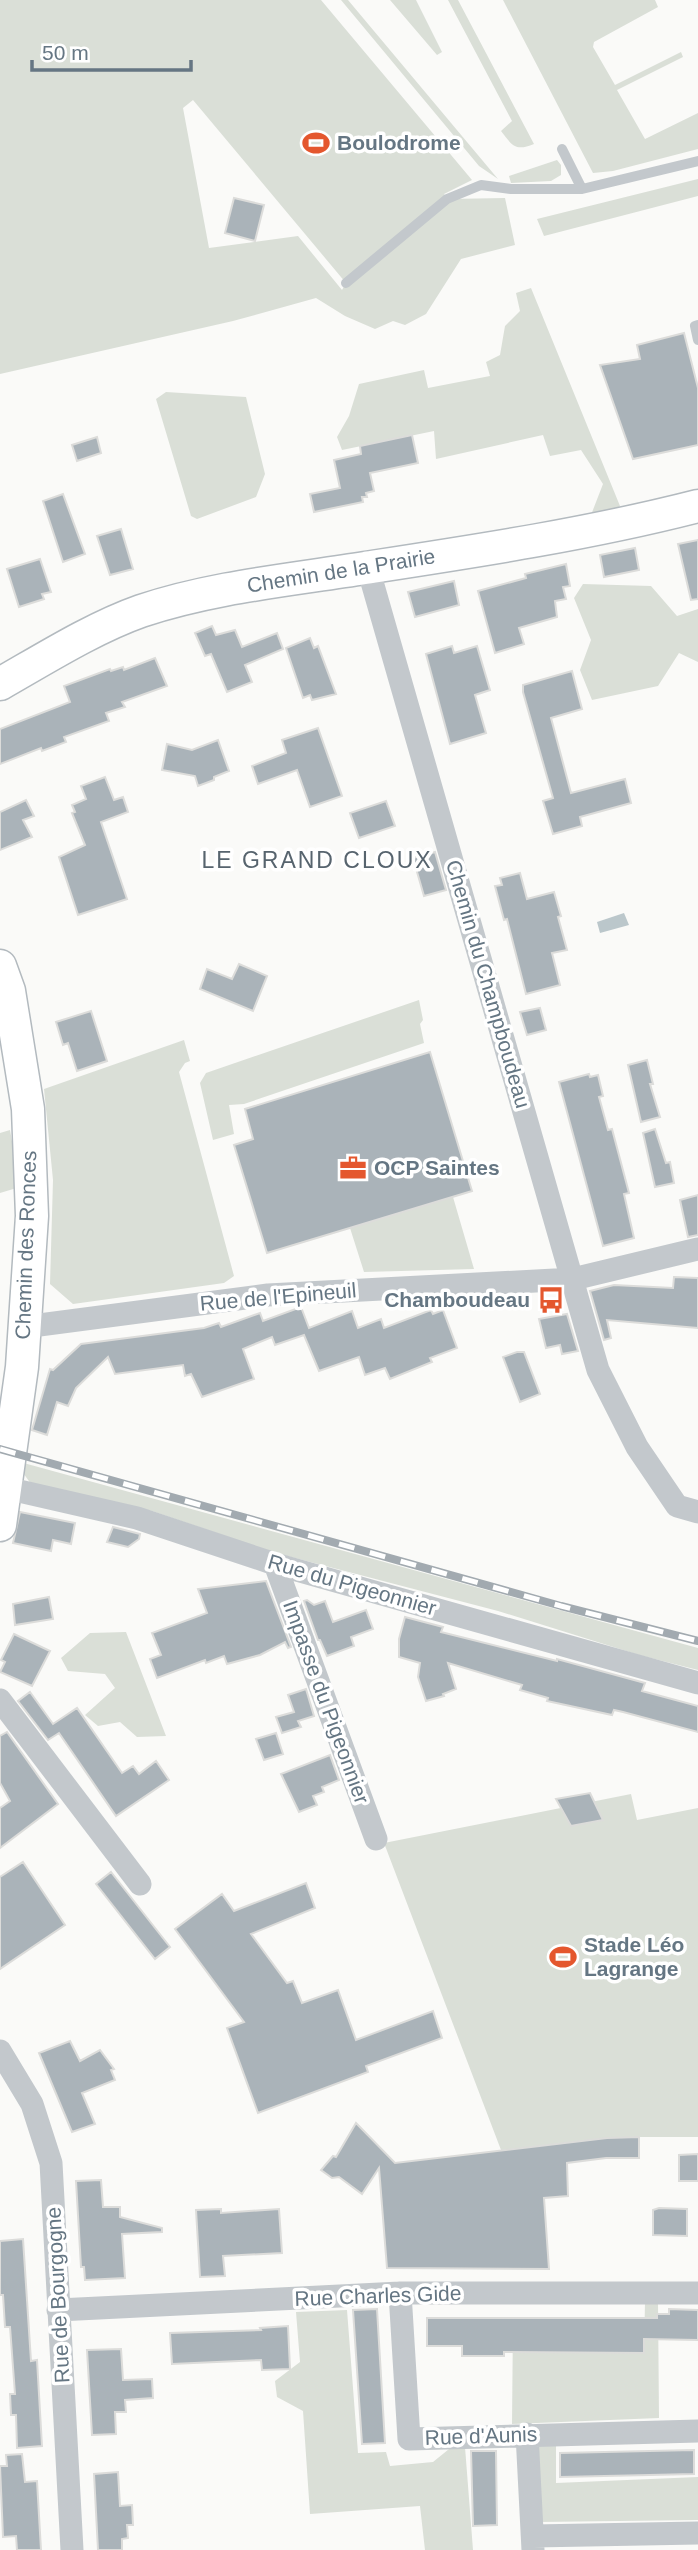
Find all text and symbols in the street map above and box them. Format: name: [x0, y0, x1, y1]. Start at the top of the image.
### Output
scale bar: [32, 28, 191, 72]
text: 50 m: [42, 41, 89, 64]
sports icon: Boulodrome: [301, 128, 331, 158]
place label: Boulodrome: [337, 131, 461, 154]
street label: Chemin de la Prairie: [245, 544, 437, 597]
district label: LE GRAND CLOUX: [201, 847, 433, 873]
street label: Chemin du Champboudeau: [442, 857, 535, 1110]
street label: Chemin des Ronces: [11, 1150, 40, 1340]
office icon: OCP Saintes: [338, 1153, 368, 1183]
place label: OCP Saintes: [374, 1156, 500, 1179]
street label: Rue de l'Epineuil: [199, 1278, 357, 1315]
bus stop icon: Chamboudeau: [536, 1285, 566, 1315]
place label: Chamboudeau: [384, 1288, 530, 1311]
street label: Rue du Pigeonnier: [265, 1549, 439, 1620]
street label: Impasse du Pigeonnier: [279, 1597, 374, 1807]
place label: Stade Léo Lagrange: [584, 1933, 684, 1980]
sports icon: Stade Léo Lagrange: [548, 1942, 578, 1972]
street label: Rue de Bourgogne: [41, 2206, 74, 2384]
street label: Rue Charles Gide: [294, 2281, 462, 2310]
street label: Rue d'Aunis: [424, 2422, 538, 2449]

